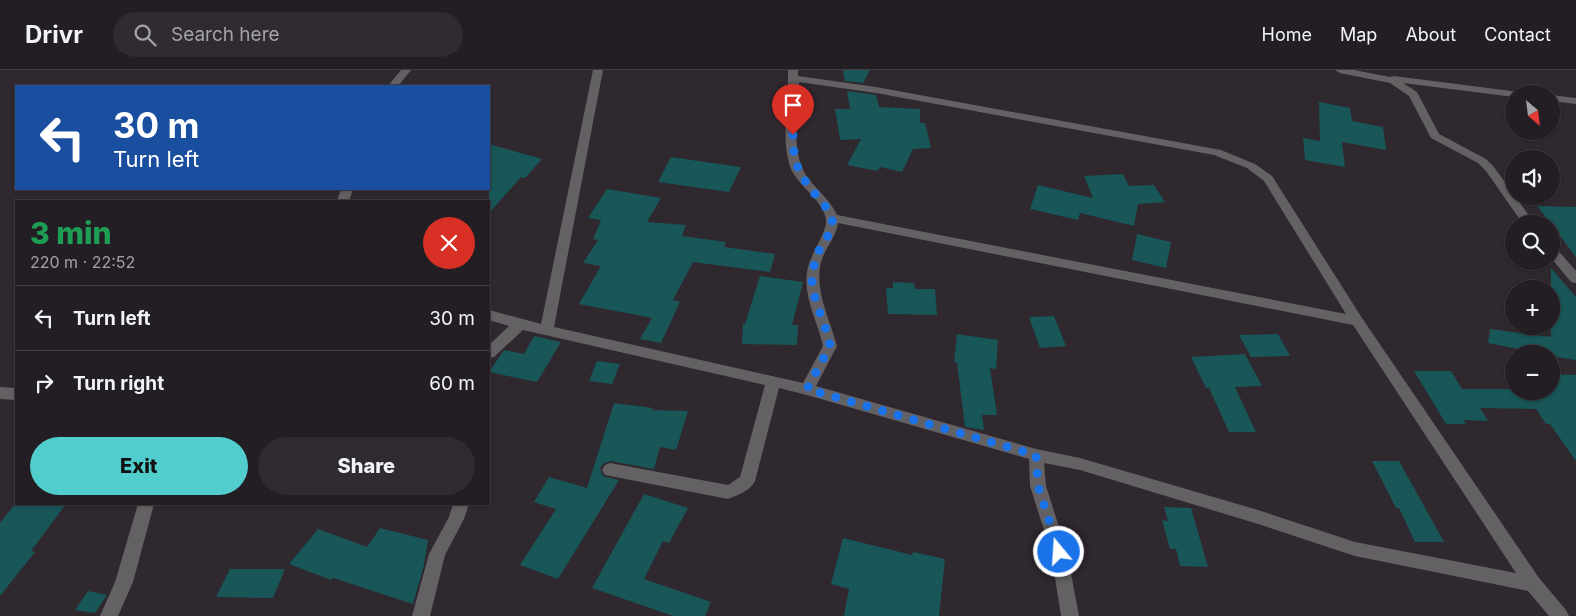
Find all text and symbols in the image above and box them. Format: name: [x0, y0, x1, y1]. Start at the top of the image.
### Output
search box: [113, 12, 463, 57]
text: Drivr: [25, 20, 83, 49]
icon: search: [131, 21, 159, 49]
text: Search here: [171, 23, 280, 46]
text: Home: [1262, 24, 1312, 45]
text: Map: [1340, 24, 1377, 45]
text: About: [1405, 24, 1456, 45]
text: Contact: [1484, 24, 1551, 45]
pin: [772, 84, 814, 135]
north arrow: [1505, 85, 1560, 140]
map controls: [1505, 85, 1560, 400]
icon: arrive: [779, 91, 807, 119]
text: 30 m: [113, 104, 199, 146]
icon: left: [30, 105, 95, 170]
text: Turn left: [113, 146, 199, 172]
button: sound: [1505, 150, 1560, 205]
text: 3 min: [30, 215, 112, 251]
button: search: [1505, 215, 1560, 270]
button: close: [423, 217, 475, 269]
text: 220 m · 22:52: [30, 252, 135, 272]
button: +: [1505, 280, 1560, 335]
icon: left: [30, 304, 58, 332]
text: Turn left: [73, 307, 151, 330]
text: 30 m: [429, 307, 475, 330]
button: −: [1505, 345, 1560, 400]
icon: right: [30, 369, 58, 397]
text: Turn right: [73, 372, 164, 395]
text: 60 m: [429, 372, 475, 395]
button: Exit: [30, 437, 248, 495]
button: Share: [258, 437, 475, 495]
position arrow: [1032, 525, 1084, 577]

